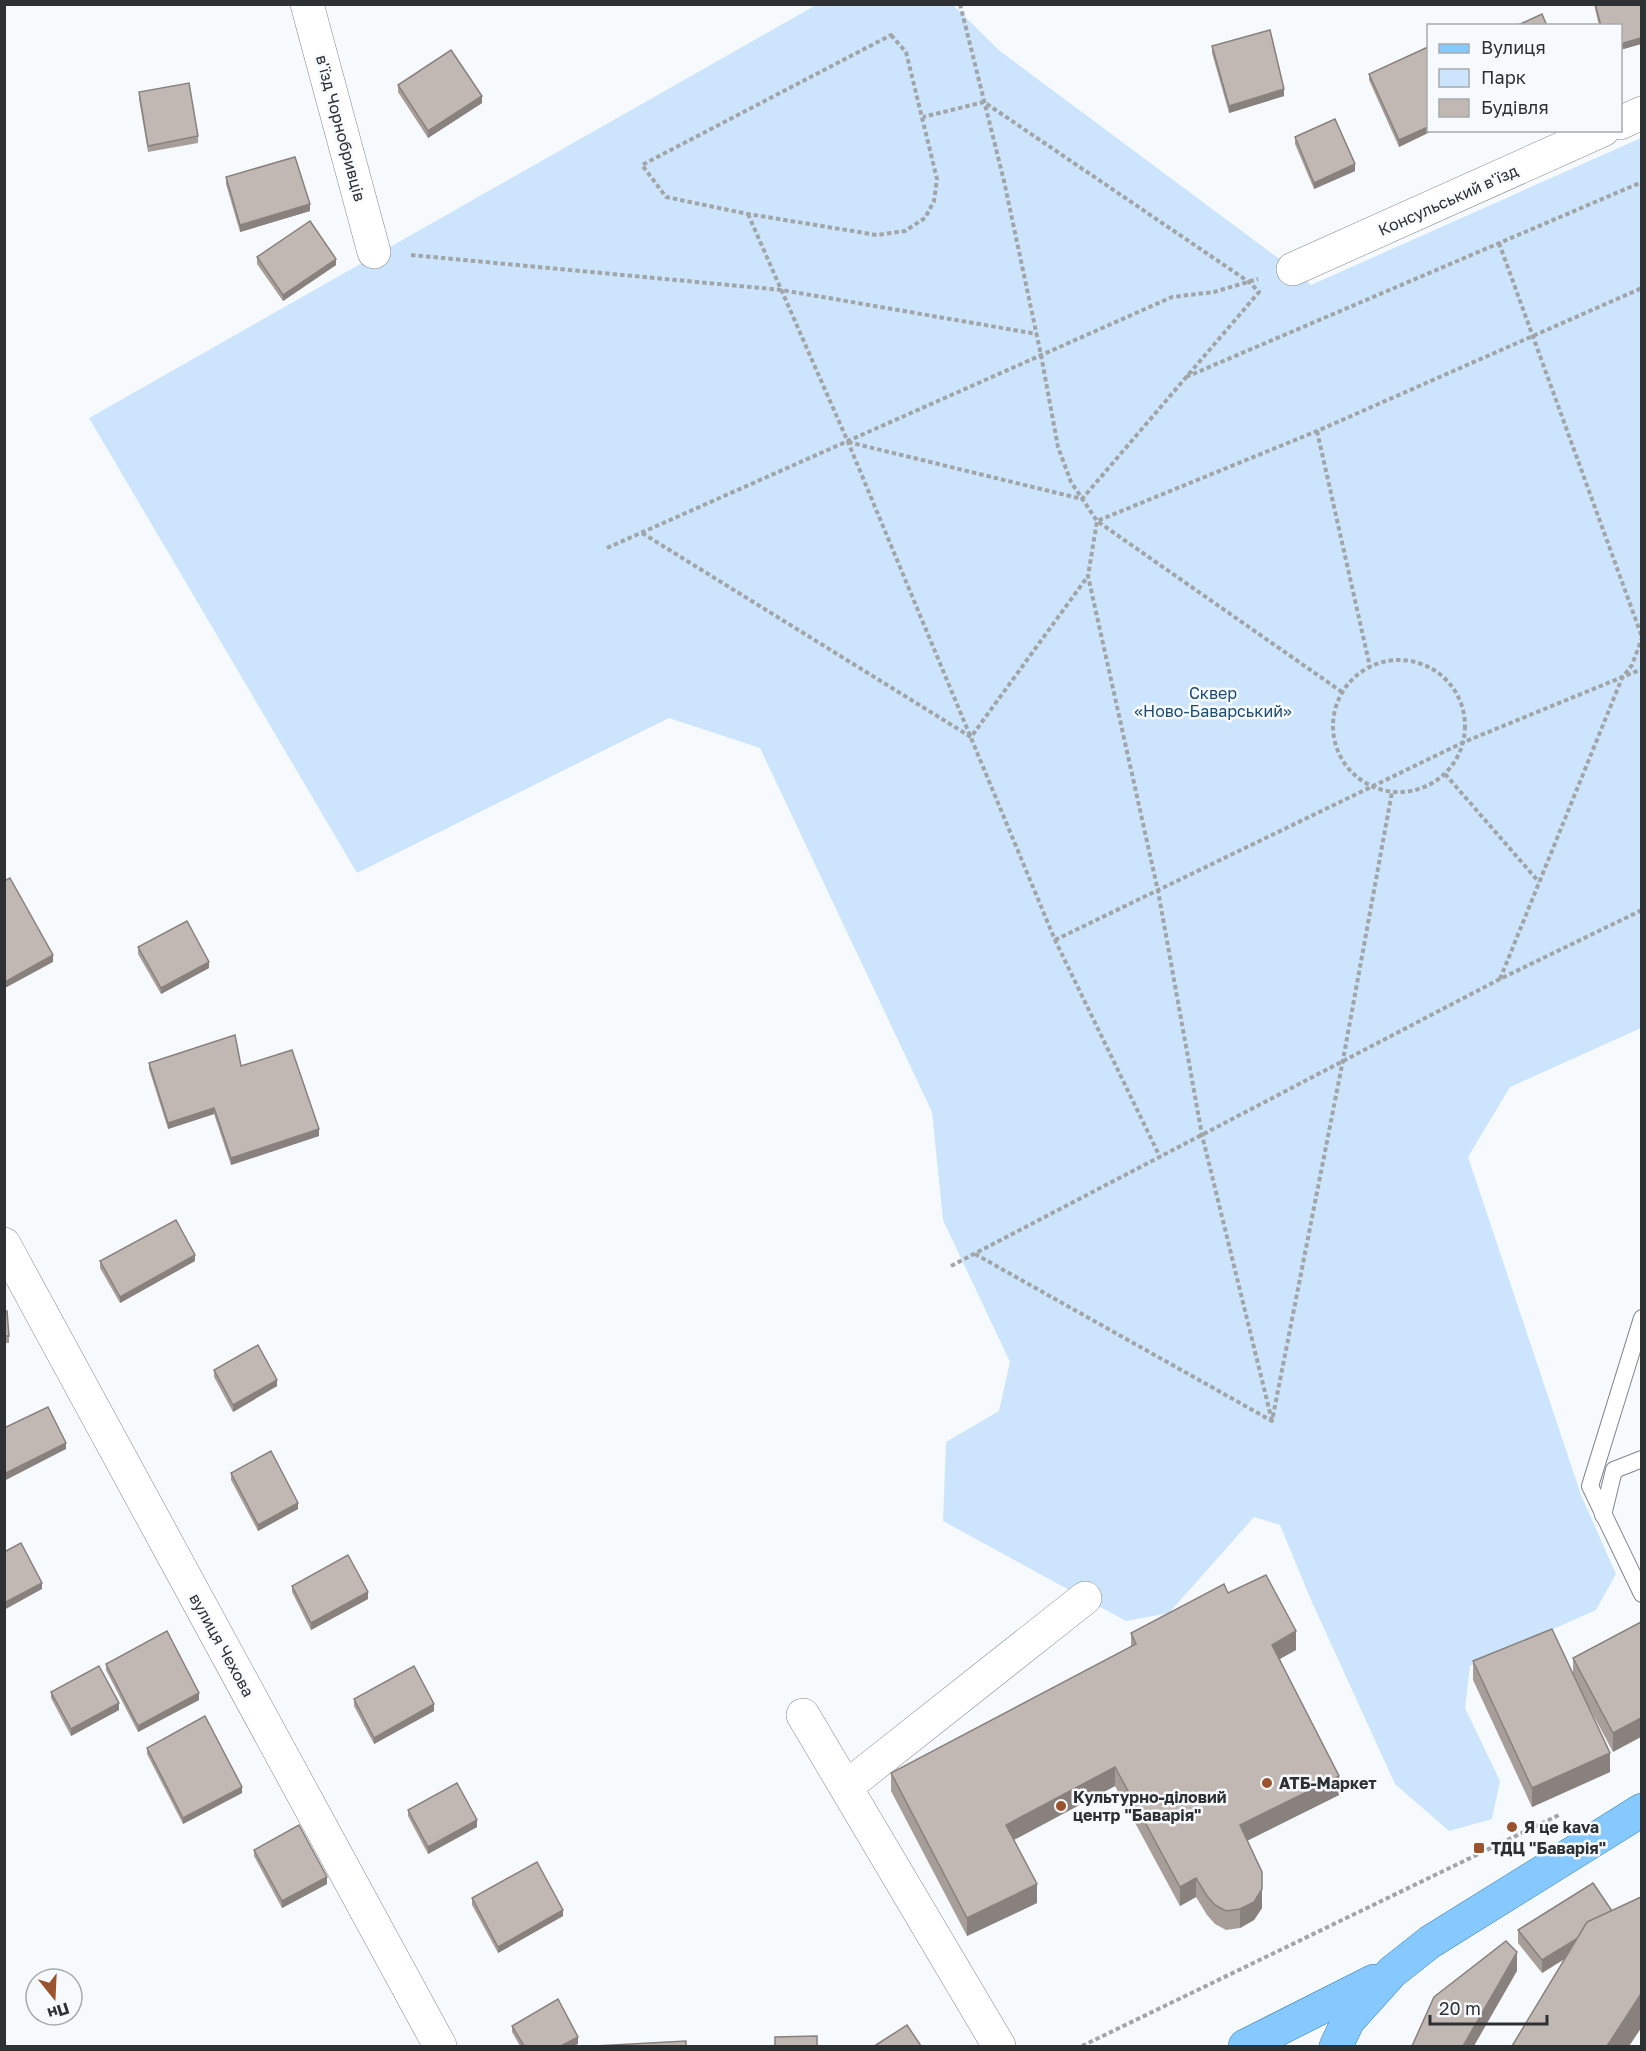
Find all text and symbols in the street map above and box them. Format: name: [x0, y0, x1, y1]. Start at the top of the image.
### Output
legend: [1427, 24, 1622, 132]
text: Вулиця: [1481, 36, 1546, 58]
street label: в'їзд Чорнобривців: [312, 52, 370, 204]
text: Парк: [1481, 66, 1526, 88]
text: Будівля: [1481, 96, 1549, 118]
street label: Консульський в'їзд: [1375, 160, 1521, 240]
park label: Сквер «Ново-Баварський»: [1134, 683, 1292, 721]
street label: вулиця Чехова: [185, 1590, 259, 1700]
place label: АТБ-Маркет: [1279, 1773, 1377, 1793]
marker: АТБ-Маркет: [1260, 1776, 1274, 1790]
place label: Культурно-діловий центр "Баварія": [1073, 1787, 1227, 1825]
marker: Культурно-діловий центр "Баварія": [1054, 1799, 1068, 1813]
place label: Я це kava: [1524, 1817, 1599, 1837]
marker: Я це kava: [1505, 1820, 1519, 1834]
place label: ТДЦ "Баварія": [1491, 1838, 1606, 1858]
marker: ТДЦ "Баварія": [1472, 1841, 1486, 1855]
north arrow: [24, 1967, 84, 2027]
scale bar: [1430, 1988, 1547, 2026]
text: 20 m: [1439, 1997, 1481, 2019]
text: Пн: [45, 1998, 72, 2024]

